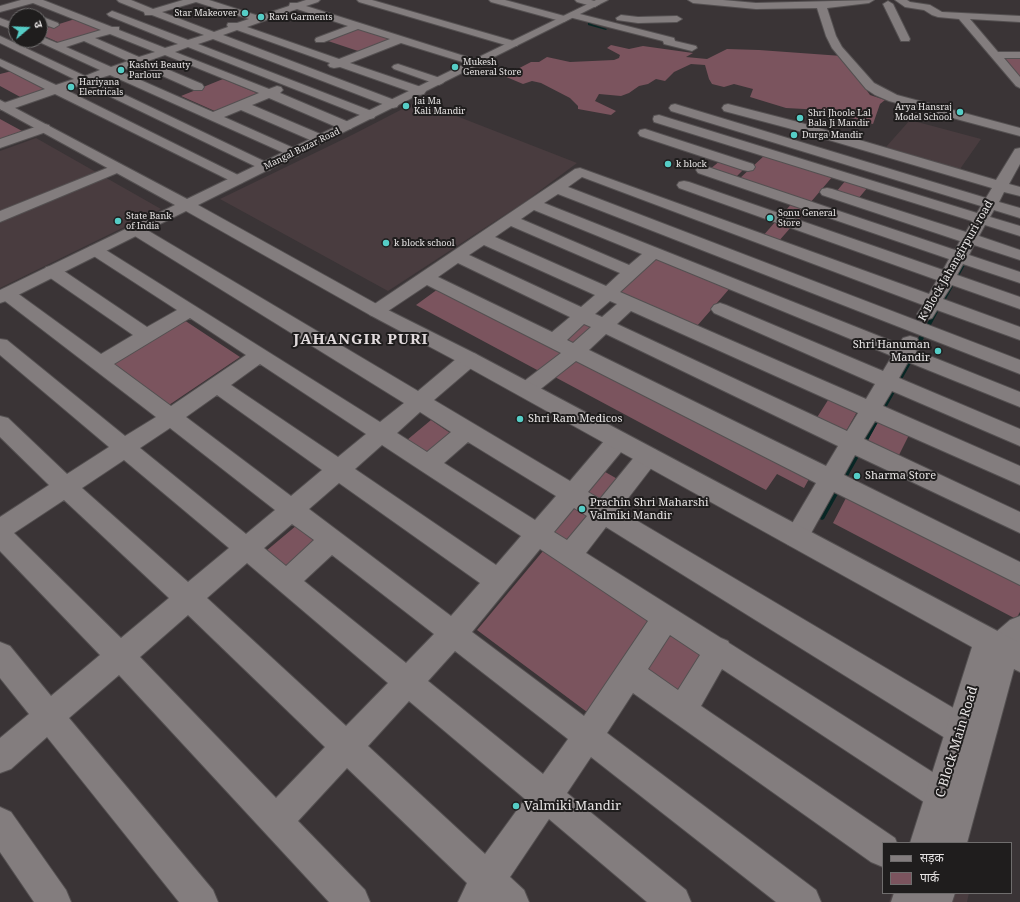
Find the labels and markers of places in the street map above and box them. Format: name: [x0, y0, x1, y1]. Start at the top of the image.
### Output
place label: Star Makeover: [174, 8, 237, 18]
marker: Star Makeover: [240, 8, 250, 18]
marker: Ravi Garments: [256, 12, 266, 22]
place label: Ravi Garments: [269, 12, 332, 22]
place label: Mukesh General Store: [463, 57, 521, 78]
place label: Kashvi Beauty Parlour: [129, 60, 190, 81]
marker: Mukesh General Store: [450, 62, 460, 72]
marker: Kashvi Beauty Parlour: [116, 65, 126, 75]
place label: Hariyana Electricals: [79, 77, 123, 98]
marker: Hariyana Electricals: [66, 82, 76, 92]
place label: Jai Ma Kali Mandir: [414, 96, 465, 117]
marker: Jai Ma Kali Mandir: [401, 101, 411, 111]
place label: Arya Hansraj Model School: [895, 102, 952, 123]
marker: Arya Hansraj Model School: [955, 107, 965, 117]
place label: Shri Jhoole Lal Bala Ji Mandir: [808, 108, 871, 129]
marker: Shri Jhoole Lal Bala Ji Mandir: [795, 113, 805, 123]
marker: Durga Mandir: [789, 130, 799, 140]
place label: Durga Mandir: [802, 130, 863, 140]
marker: k block: [663, 159, 673, 169]
place label: k block: [676, 159, 707, 169]
place label: Sonu General Store: [778, 208, 836, 229]
place label: State Bank of India: [126, 211, 171, 232]
marker: Sonu General Store: [765, 213, 775, 223]
marker: State Bank of India: [113, 216, 123, 226]
marker: k block school: [381, 238, 391, 248]
place label: k block school: [394, 238, 455, 248]
place label: Shri Hanuman Mandir: [853, 338, 930, 364]
marker: Shri Hanuman Mandir: [933, 346, 943, 356]
place label: Shri Ram Medicos: [528, 412, 622, 426]
marker: Shri Ram Medicos: [515, 414, 525, 424]
place label: Sharma Store: [865, 469, 936, 483]
marker: Sharma Store: [852, 471, 862, 481]
place label: Prachin Shri Maharshi Valmiki Mandir: [590, 496, 709, 522]
marker: Prachin Shri Maharshi Valmiki Mandir: [577, 504, 587, 514]
place label: Valmiki Mandir: [524, 798, 621, 814]
marker: Valmiki Mandir: [511, 801, 521, 811]

